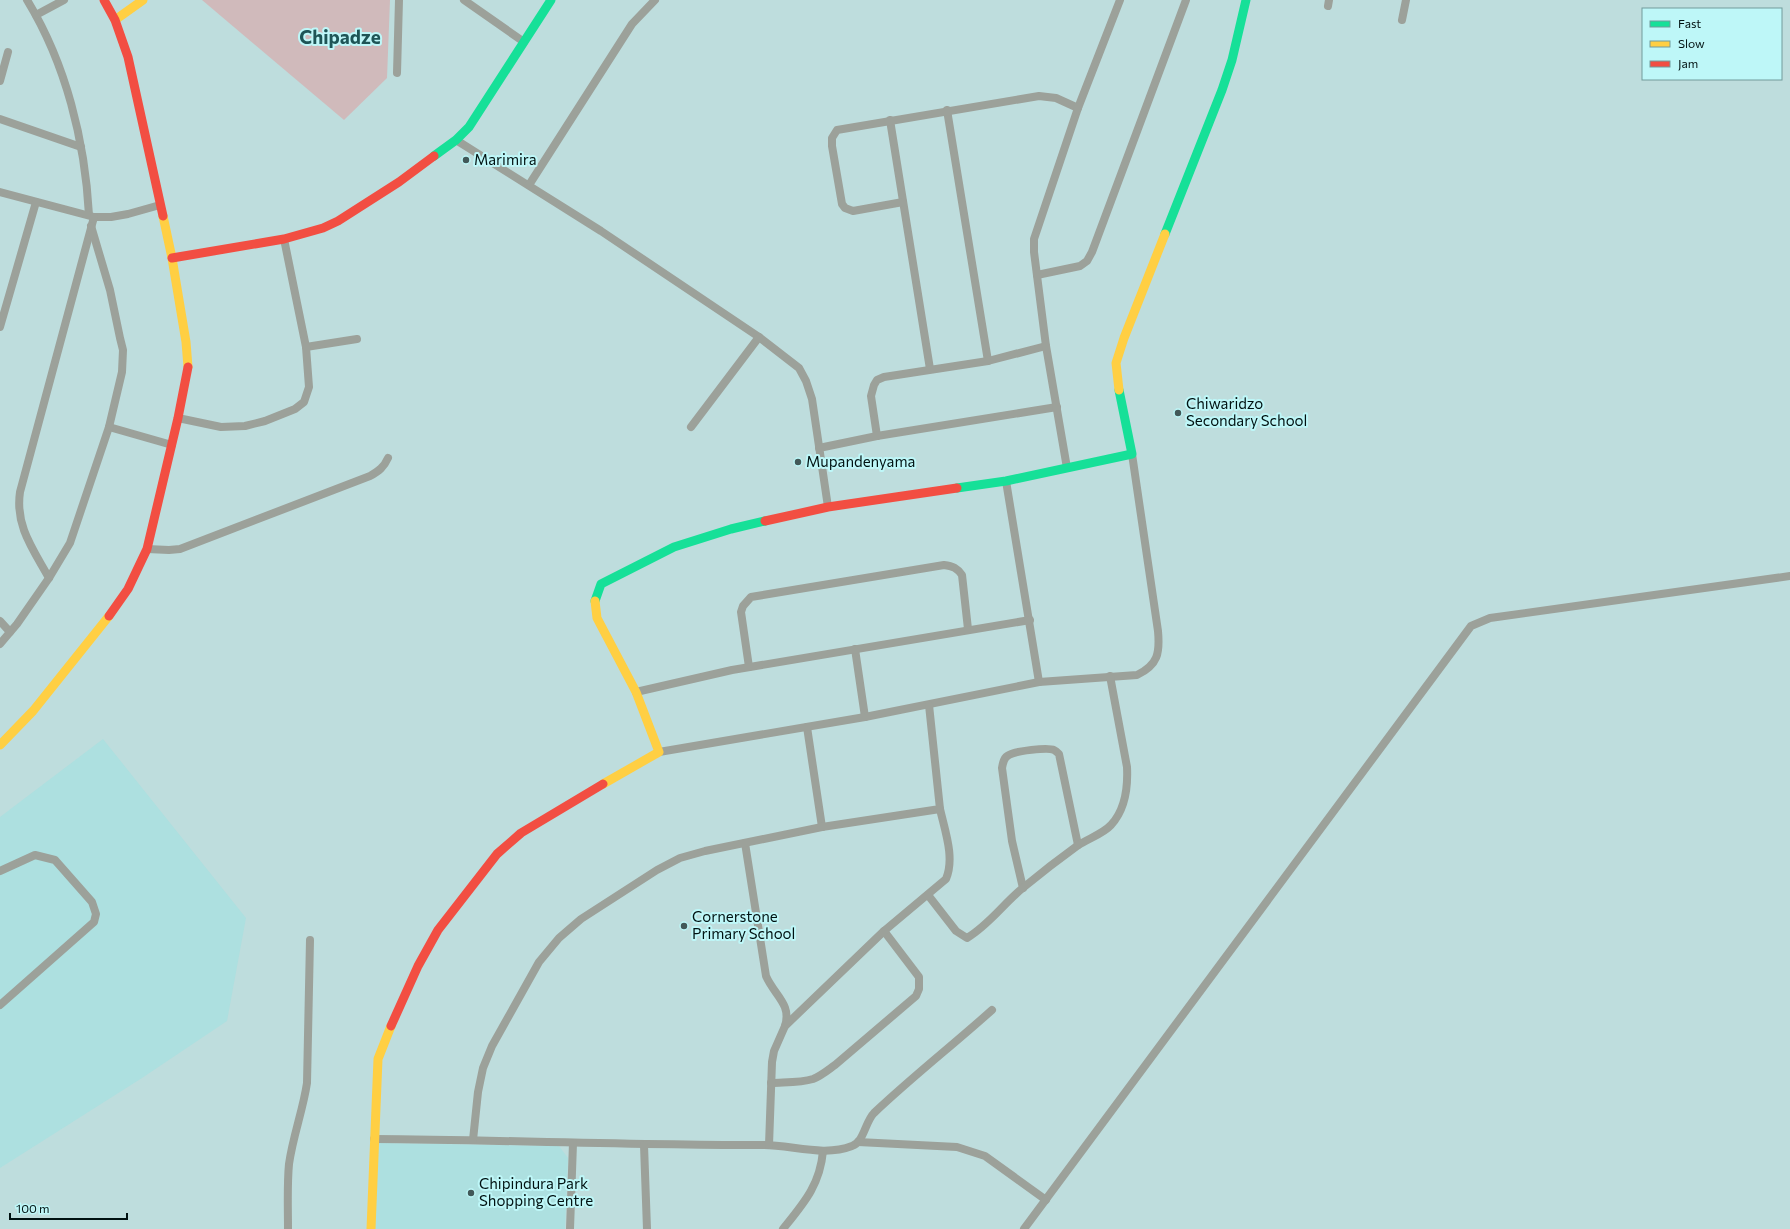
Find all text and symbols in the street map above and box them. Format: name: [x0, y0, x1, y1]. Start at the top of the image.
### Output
legend: [1642, 8, 1782, 80]
text: Fast: [1678, 16, 1701, 30]
district label: Chipadze: [299, 25, 381, 48]
text: Slow: [1678, 36, 1705, 50]
text: Jam: [1678, 56, 1698, 71]
place label: Marimira: [474, 150, 537, 168]
marker: Marimira: [461, 155, 471, 165]
place label: Chiwaridzo Secondary School: [1186, 394, 1307, 429]
marker: Chiwaridzo Secondary School: [1173, 408, 1183, 418]
place label: Mupandenyama: [806, 452, 915, 470]
marker: Mupandenyama: [793, 457, 803, 467]
place label: Cornerstone Primary School: [692, 907, 795, 942]
marker: Cornerstone Primary School: [679, 921, 689, 931]
place label: Chipindura Park Shopping Centre: [479, 1174, 593, 1209]
marker: Chipindura Park Shopping Centre: [466, 1188, 476, 1198]
scale bar: [10, 1195, 127, 1221]
text: 100 m: [16, 1201, 50, 1215]

